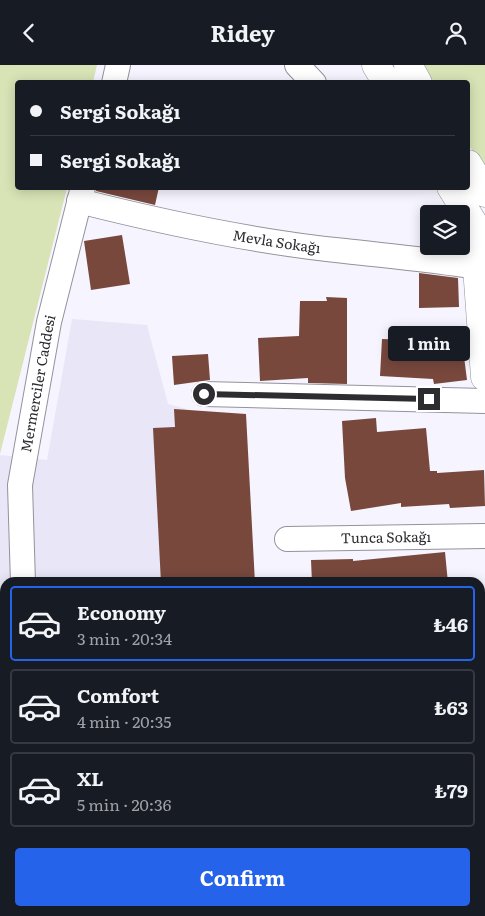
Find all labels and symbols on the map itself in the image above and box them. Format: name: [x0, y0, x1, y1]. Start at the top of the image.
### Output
street label: Mevla Sokağı: [231, 224, 322, 257]
street label: Mermerciler Caddesi: [15, 312, 60, 454]
callout: 1 min: [388, 327, 470, 361]
route start: [193, 383, 215, 405]
route end: [418, 388, 440, 410]
street label: Tunca Sokağı: [341, 526, 432, 547]

